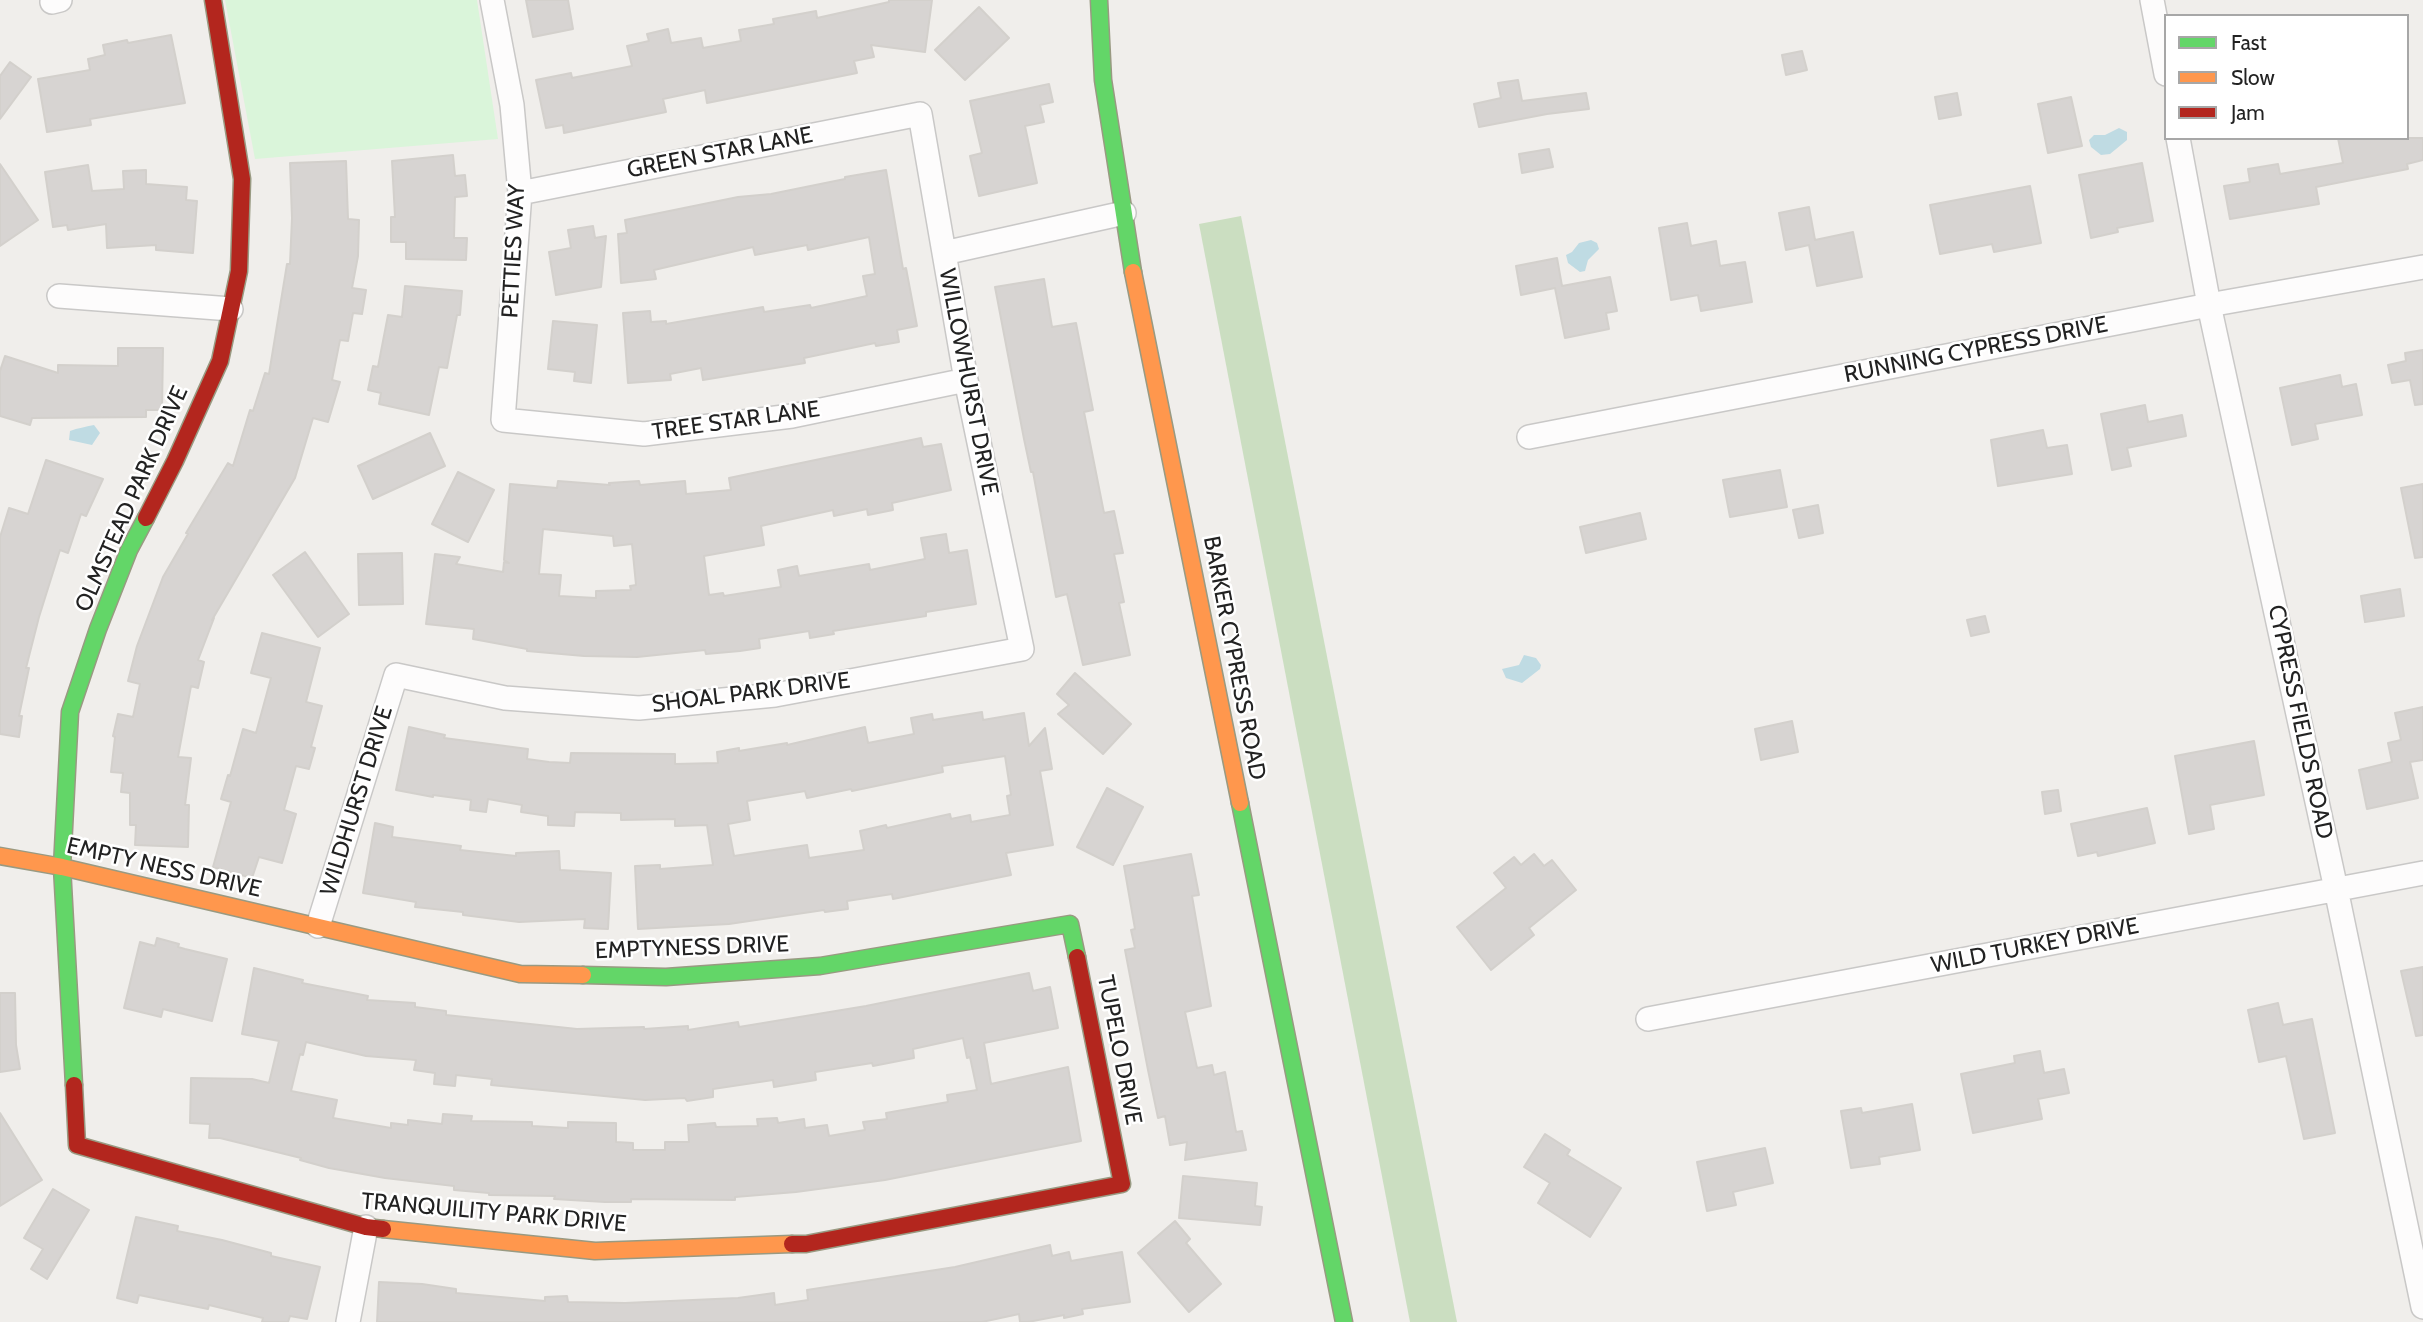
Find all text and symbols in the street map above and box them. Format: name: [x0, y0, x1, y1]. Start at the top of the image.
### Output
legend: [2164, 14, 2409, 140]
text: Fast: [2231, 30, 2267, 55]
text: Slow: [2231, 65, 2275, 90]
text: Jam: [2231, 100, 2265, 125]
street label: GREEN STAR LANE: [625, 121, 815, 185]
street label: PETTIES WAY: [497, 183, 531, 319]
street label: WILLOWHURST DRIVE: [932, 266, 1004, 498]
street label: RUNNING CYPRESS DRIVE: [1842, 311, 2110, 389]
street label: OLMSTEAD PARK DRIVE: [70, 382, 194, 616]
street label: TREE STAR LANE: [650, 396, 822, 446]
street label: BARKER CYPRESS ROAD: [1197, 534, 1271, 782]
street label: CYPRESS FIELDS ROAD: [2262, 602, 2338, 842]
street label: SHOAL PARK DRIVE: [650, 667, 852, 719]
street label: WILDHURST DRIVE: [315, 703, 399, 899]
street label: EMPTY NESS DRIVE: [64, 832, 264, 904]
street label: WILD TURKEY DRIVE: [1929, 912, 2141, 980]
street label: EMPTYNESS DRIVE: [595, 931, 789, 965]
street label: TUPELO DRIVE: [1091, 973, 1147, 1127]
street label: TRANQUILITY PARK DRIVE: [360, 1188, 628, 1238]

